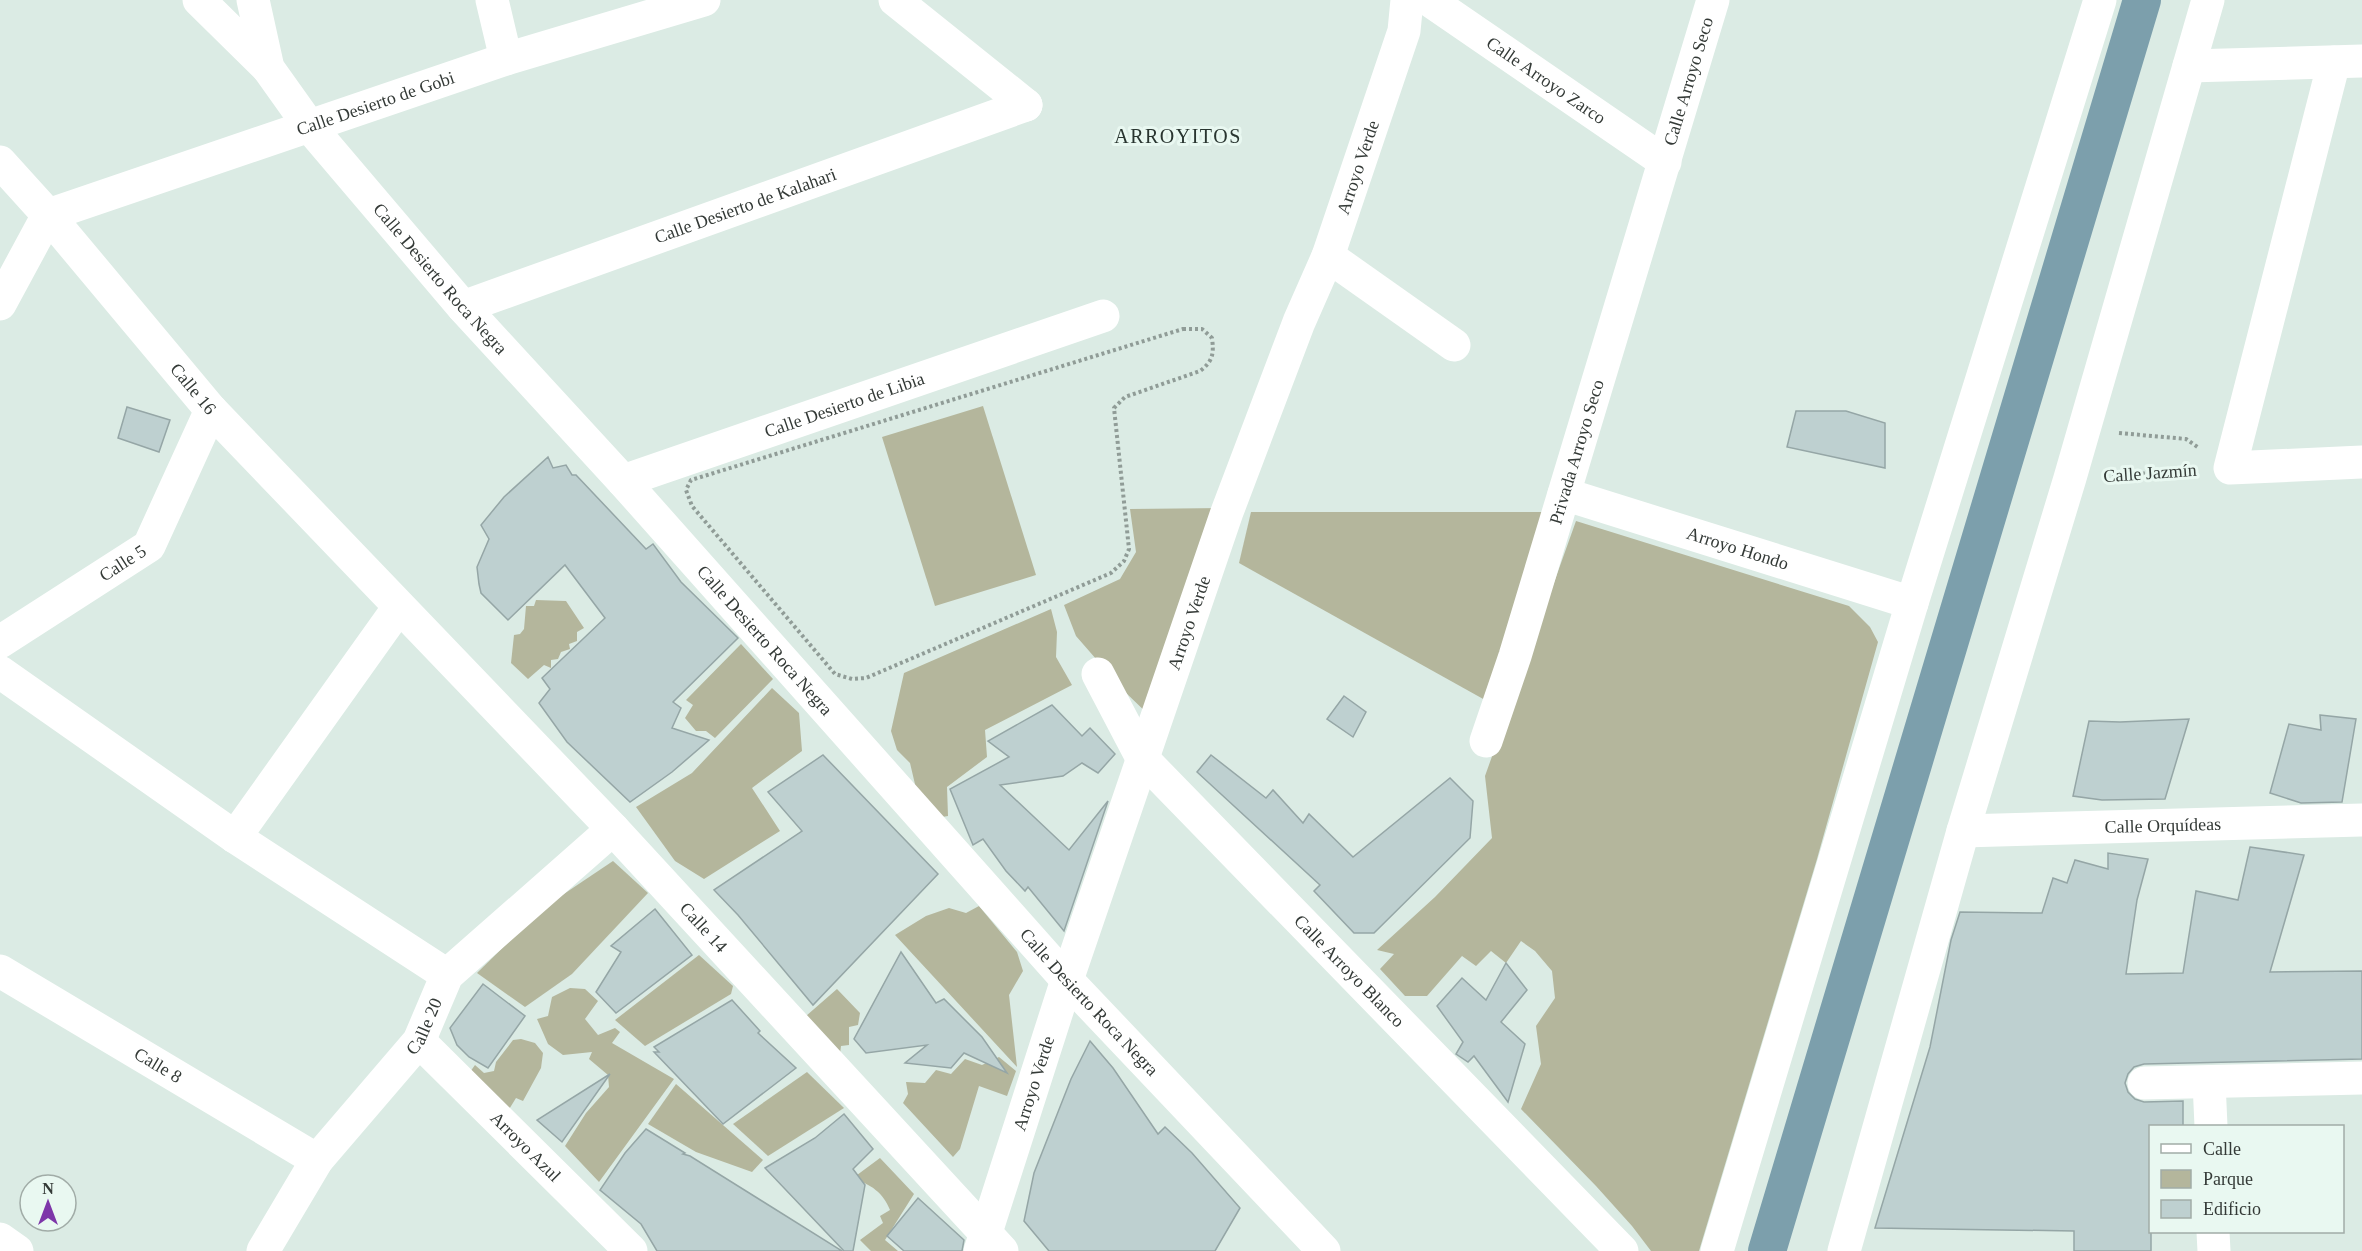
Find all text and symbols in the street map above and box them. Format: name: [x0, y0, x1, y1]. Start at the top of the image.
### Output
street label: Calle Arroyo Seco: [1660, 15, 1717, 148]
street label: Calle Arroyo Zarco: [1483, 32, 1609, 128]
street label: Calle Desierto de Gobi: [294, 67, 457, 140]
street label: Arroyo Verde: [1333, 118, 1383, 217]
district label: ARROYITOS: [1114, 125, 1242, 147]
street label: Calle Desierto de Kalahari: [652, 164, 839, 247]
street label: Calle Desierto Roca Negra: [369, 199, 511, 358]
street label: Calle 16: [166, 359, 220, 418]
street label: Calle Desierto de Libia: [762, 368, 927, 442]
street label: Privada Arroyo Seco: [1545, 377, 1608, 527]
street label: Calle Jazmín: [2103, 460, 2197, 486]
street label: Arroyo Hondo: [1684, 523, 1791, 574]
street label: Calle 5: [96, 541, 150, 585]
street label: Calle Desierto Roca Negra: [693, 561, 837, 719]
street label: Arroyo Verde: [1164, 573, 1214, 673]
street label: Calle Orquídeas: [2104, 814, 2221, 837]
street label: Calle 14: [676, 898, 731, 956]
street label: Calle Arroyo Blanco: [1290, 911, 1408, 1031]
street label: Calle Desierto Roca Negra: [1016, 924, 1162, 1080]
street label: Calle 20: [402, 995, 446, 1059]
street label: Arroyo Verde: [1009, 1034, 1058, 1133]
street label: Calle 8: [131, 1043, 185, 1087]
street label: Arroyo Azul: [486, 1108, 565, 1186]
legend: [2149, 1125, 2344, 1233]
text: Calle: [2203, 1139, 2241, 1159]
text: Parque: [2203, 1169, 2253, 1189]
north arrow: [18, 1173, 78, 1233]
text: N: [42, 1180, 54, 1197]
text: Edificio: [2203, 1199, 2261, 1219]

